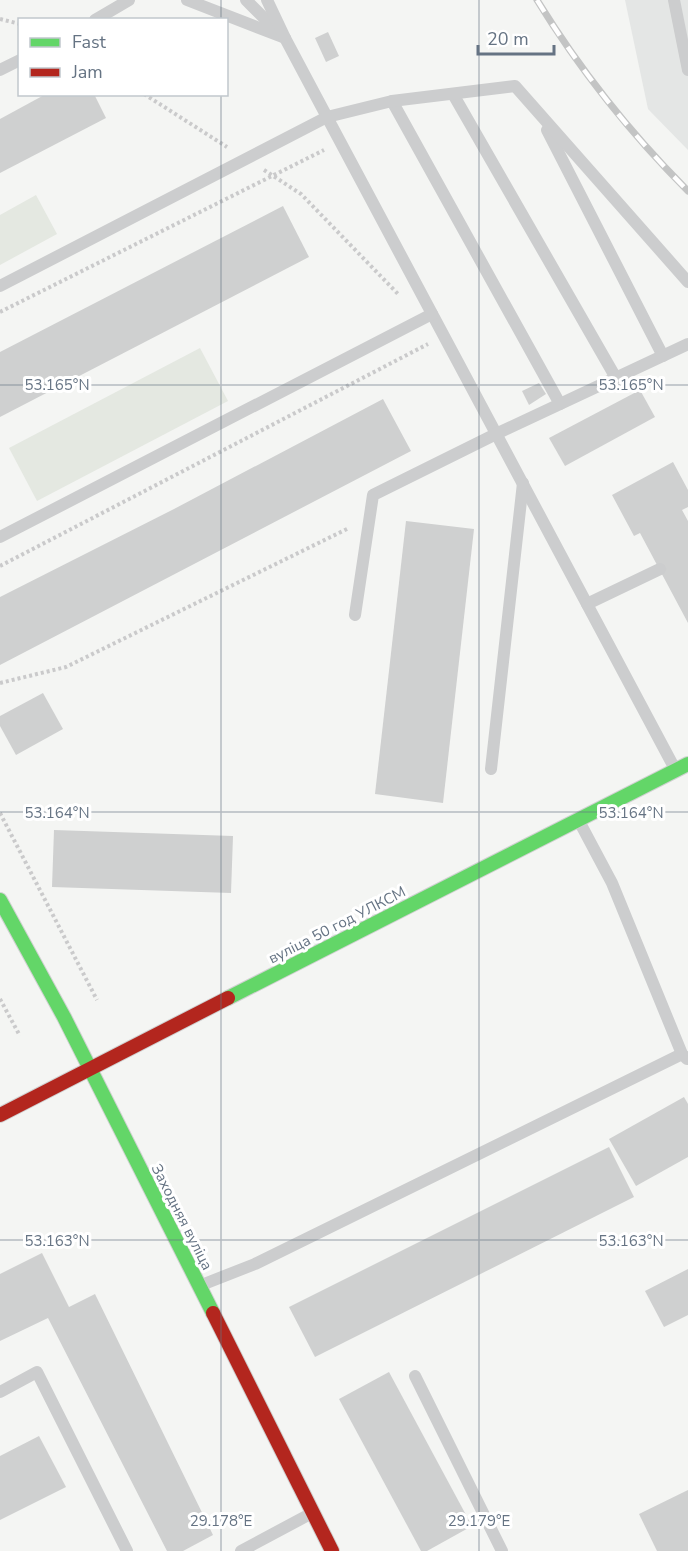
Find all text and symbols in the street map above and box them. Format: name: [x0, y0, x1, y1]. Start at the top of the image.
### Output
legend: [18, 18, 228, 96]
scale bar: [478, 18, 554, 56]
text: 20 m: [487, 27, 529, 51]
text: Fast: [72, 30, 107, 54]
text: Jam: [71, 60, 103, 84]
text: 53.165°N: [24, 375, 90, 395]
text: 53.165°N: [598, 375, 664, 395]
text: 53.164°N: [24, 803, 90, 823]
text: 53.164°N: [598, 803, 664, 823]
street label: вуліца 50 год УЛКСМ: [265, 882, 409, 968]
street label: Заходняя вуліца: [147, 1160, 217, 1274]
text: 53.163°N: [24, 1231, 90, 1251]
text: 53.163°N: [598, 1231, 664, 1251]
text: 29.178°E: [190, 1511, 252, 1531]
text: 29.179°E: [448, 1511, 510, 1531]

